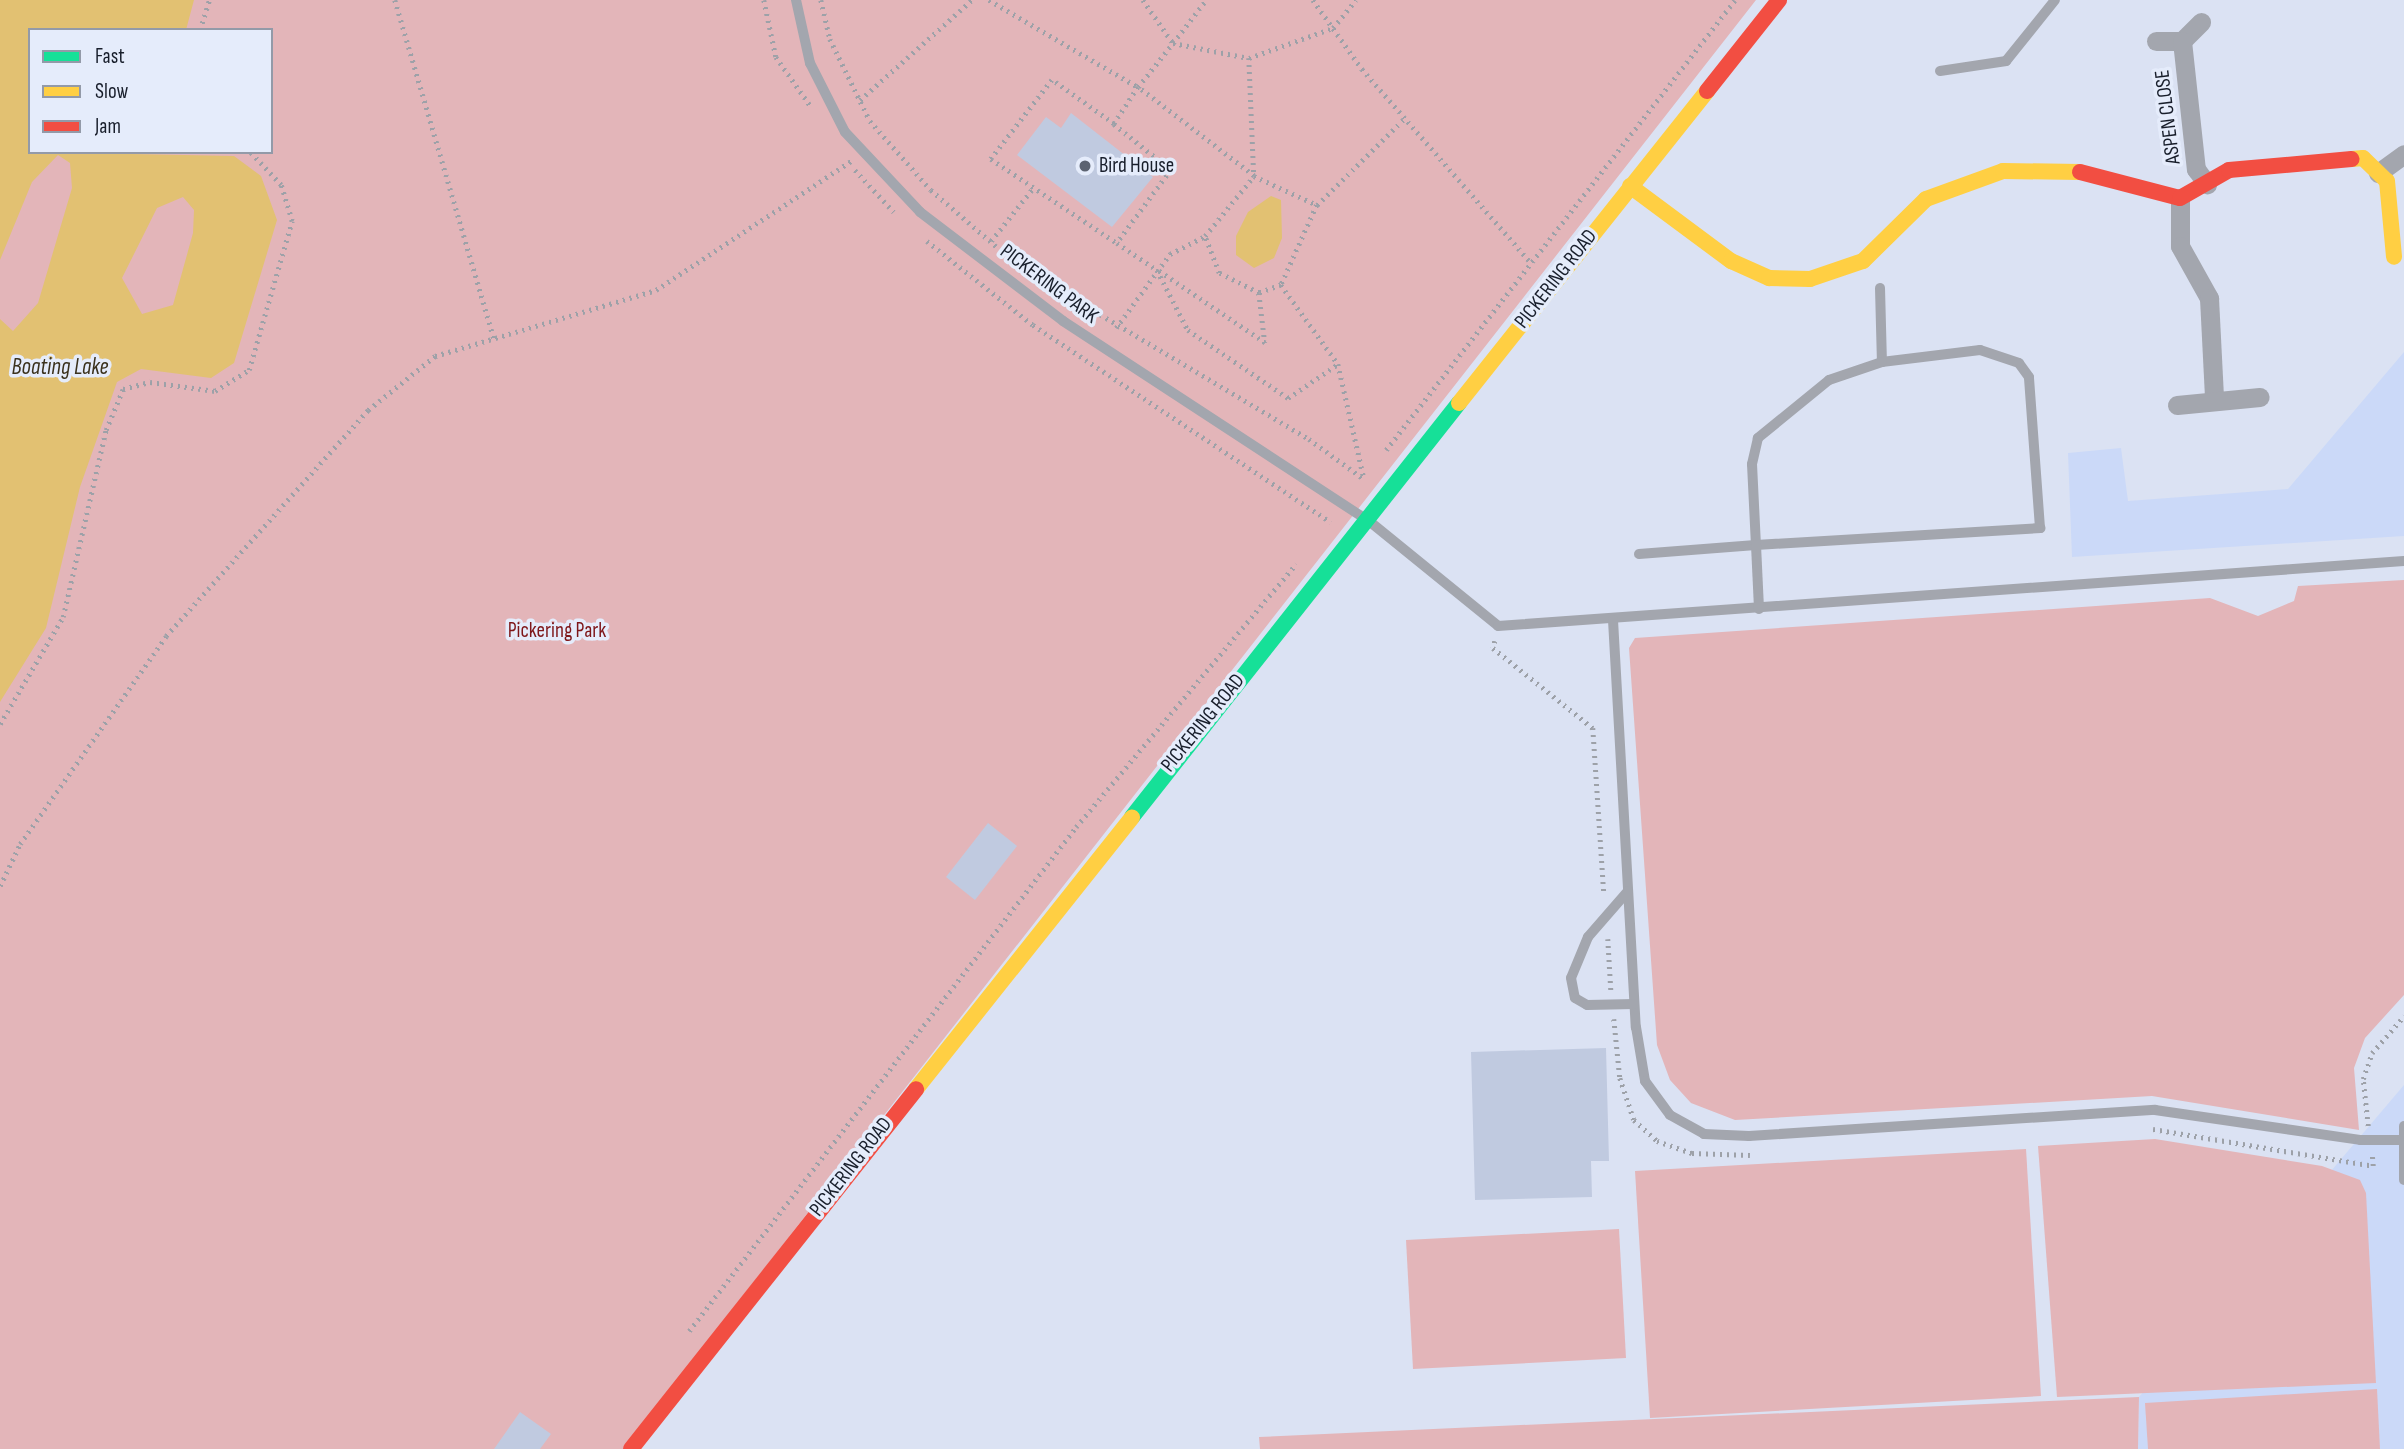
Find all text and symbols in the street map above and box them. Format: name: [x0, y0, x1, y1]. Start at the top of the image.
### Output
legend: [28, 28, 273, 154]
text: Fast: [95, 44, 125, 69]
street label: ASPEN CLOSE: [2150, 68, 2186, 166]
text: Slow: [95, 79, 128, 104]
text: Jam: [95, 114, 121, 139]
place label: Bird House: [1099, 153, 1174, 179]
marker: Bird House: [1077, 158, 1093, 174]
street label: PICKERING ROAD: [1509, 224, 1603, 334]
street label: PICKERING PARK: [995, 239, 1103, 329]
water label: Boating Lake: [12, 353, 108, 381]
park label: Pickering Park: [508, 618, 606, 644]
street label: PICKERING ROAD: [1156, 669, 1250, 777]
street label: PICKERING ROAD: [804, 1112, 898, 1222]

